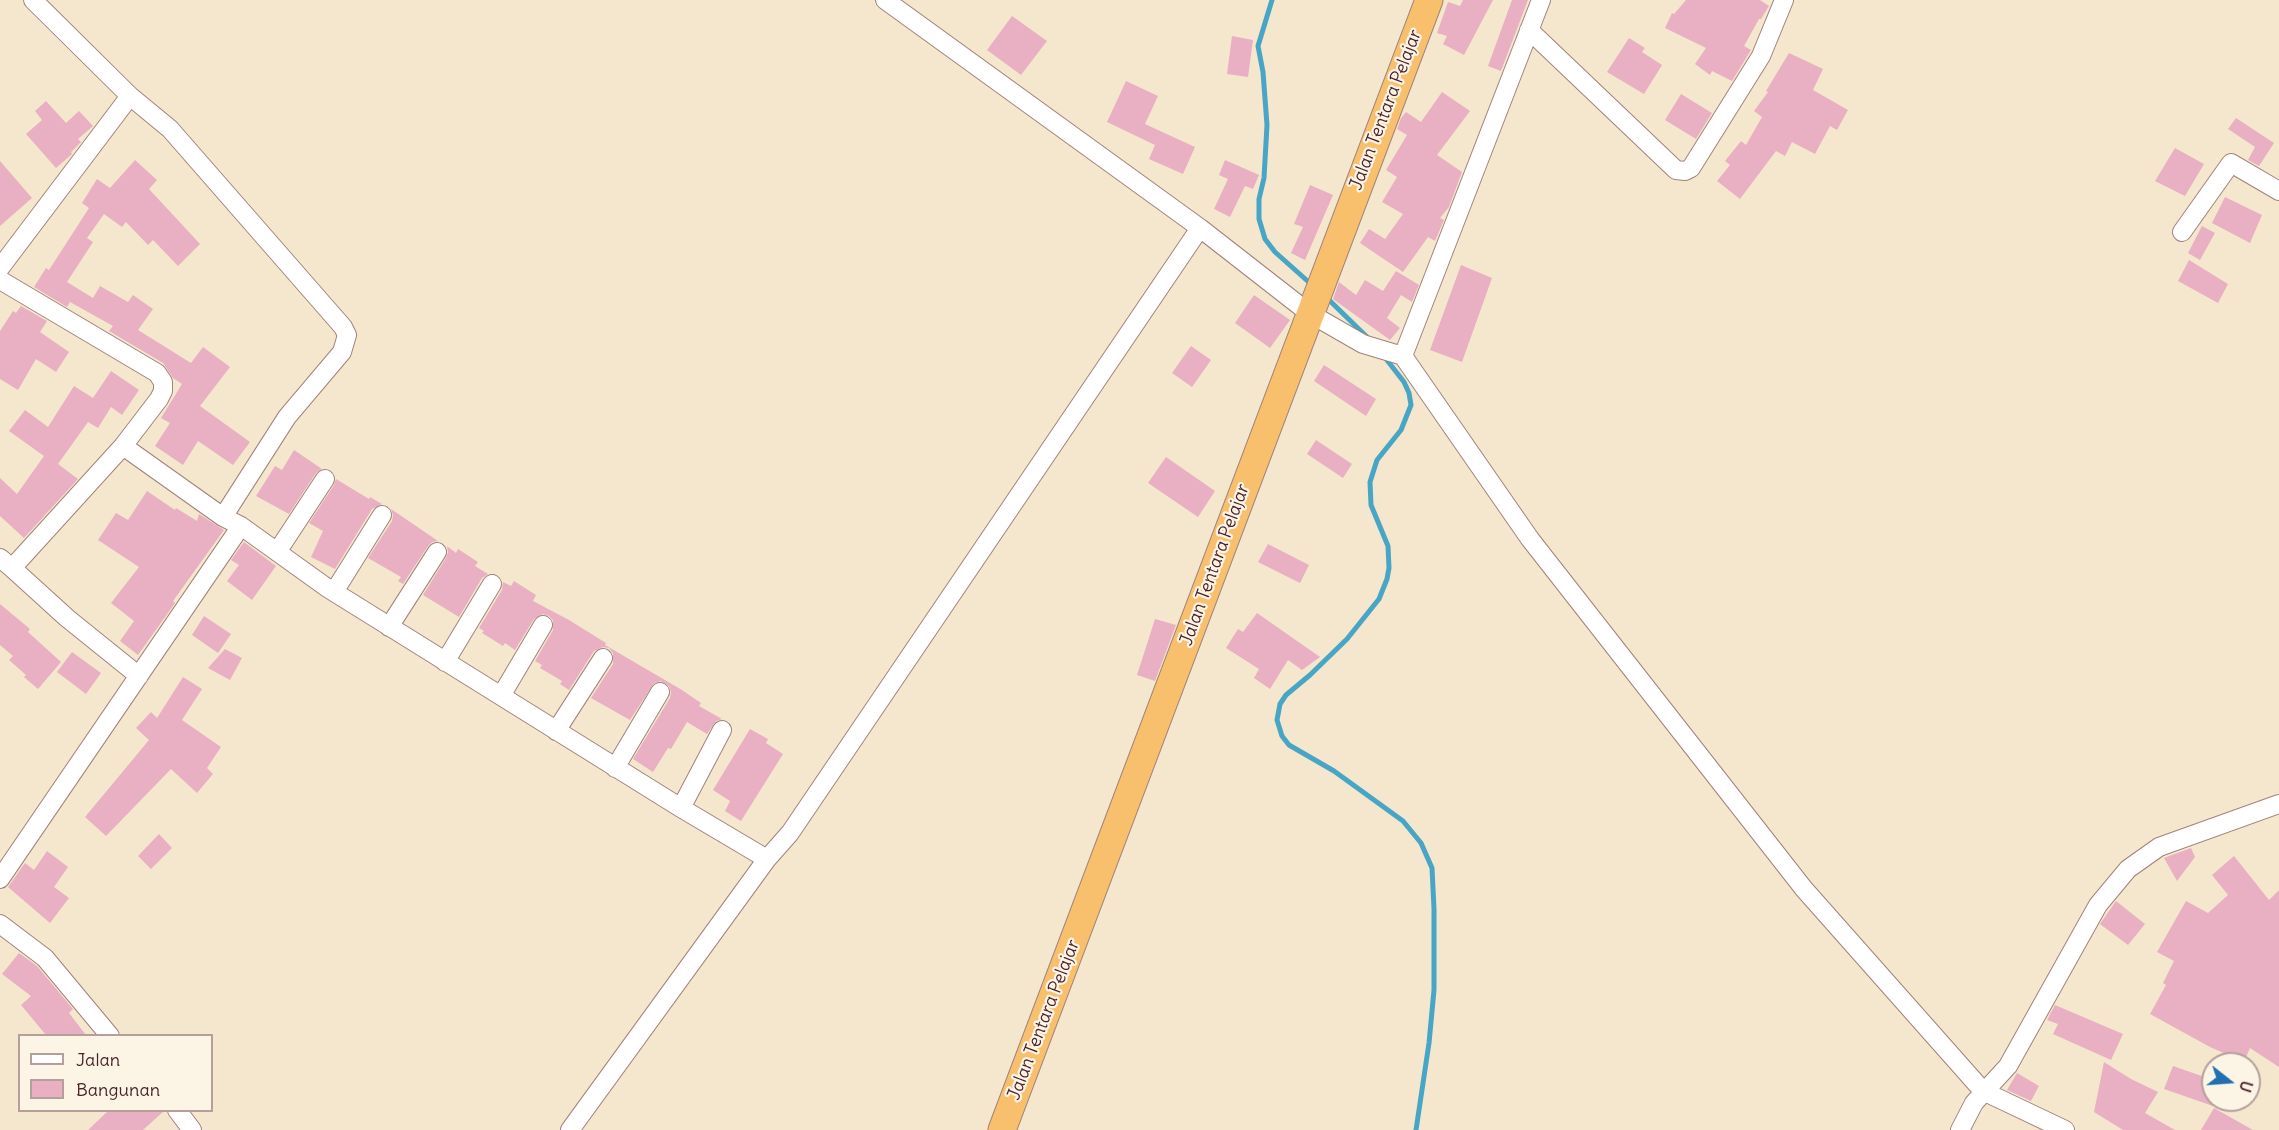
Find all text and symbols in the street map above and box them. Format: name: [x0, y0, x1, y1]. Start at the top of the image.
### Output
street label: Jalan Tentara Pelajar: [1345, 27, 1427, 193]
street label: Jalan Tentara Pelajar: [1176, 481, 1254, 649]
street label: Jalan Tentara Pelajar: [1003, 937, 1085, 1103]
legend: [18, 1034, 213, 1112]
text: Jalan: [76, 1048, 120, 1071]
north arrow: [2201, 1052, 2261, 1112]
text: Bangunan: [76, 1078, 160, 1101]
text: U: [2235, 1079, 2257, 1095]

